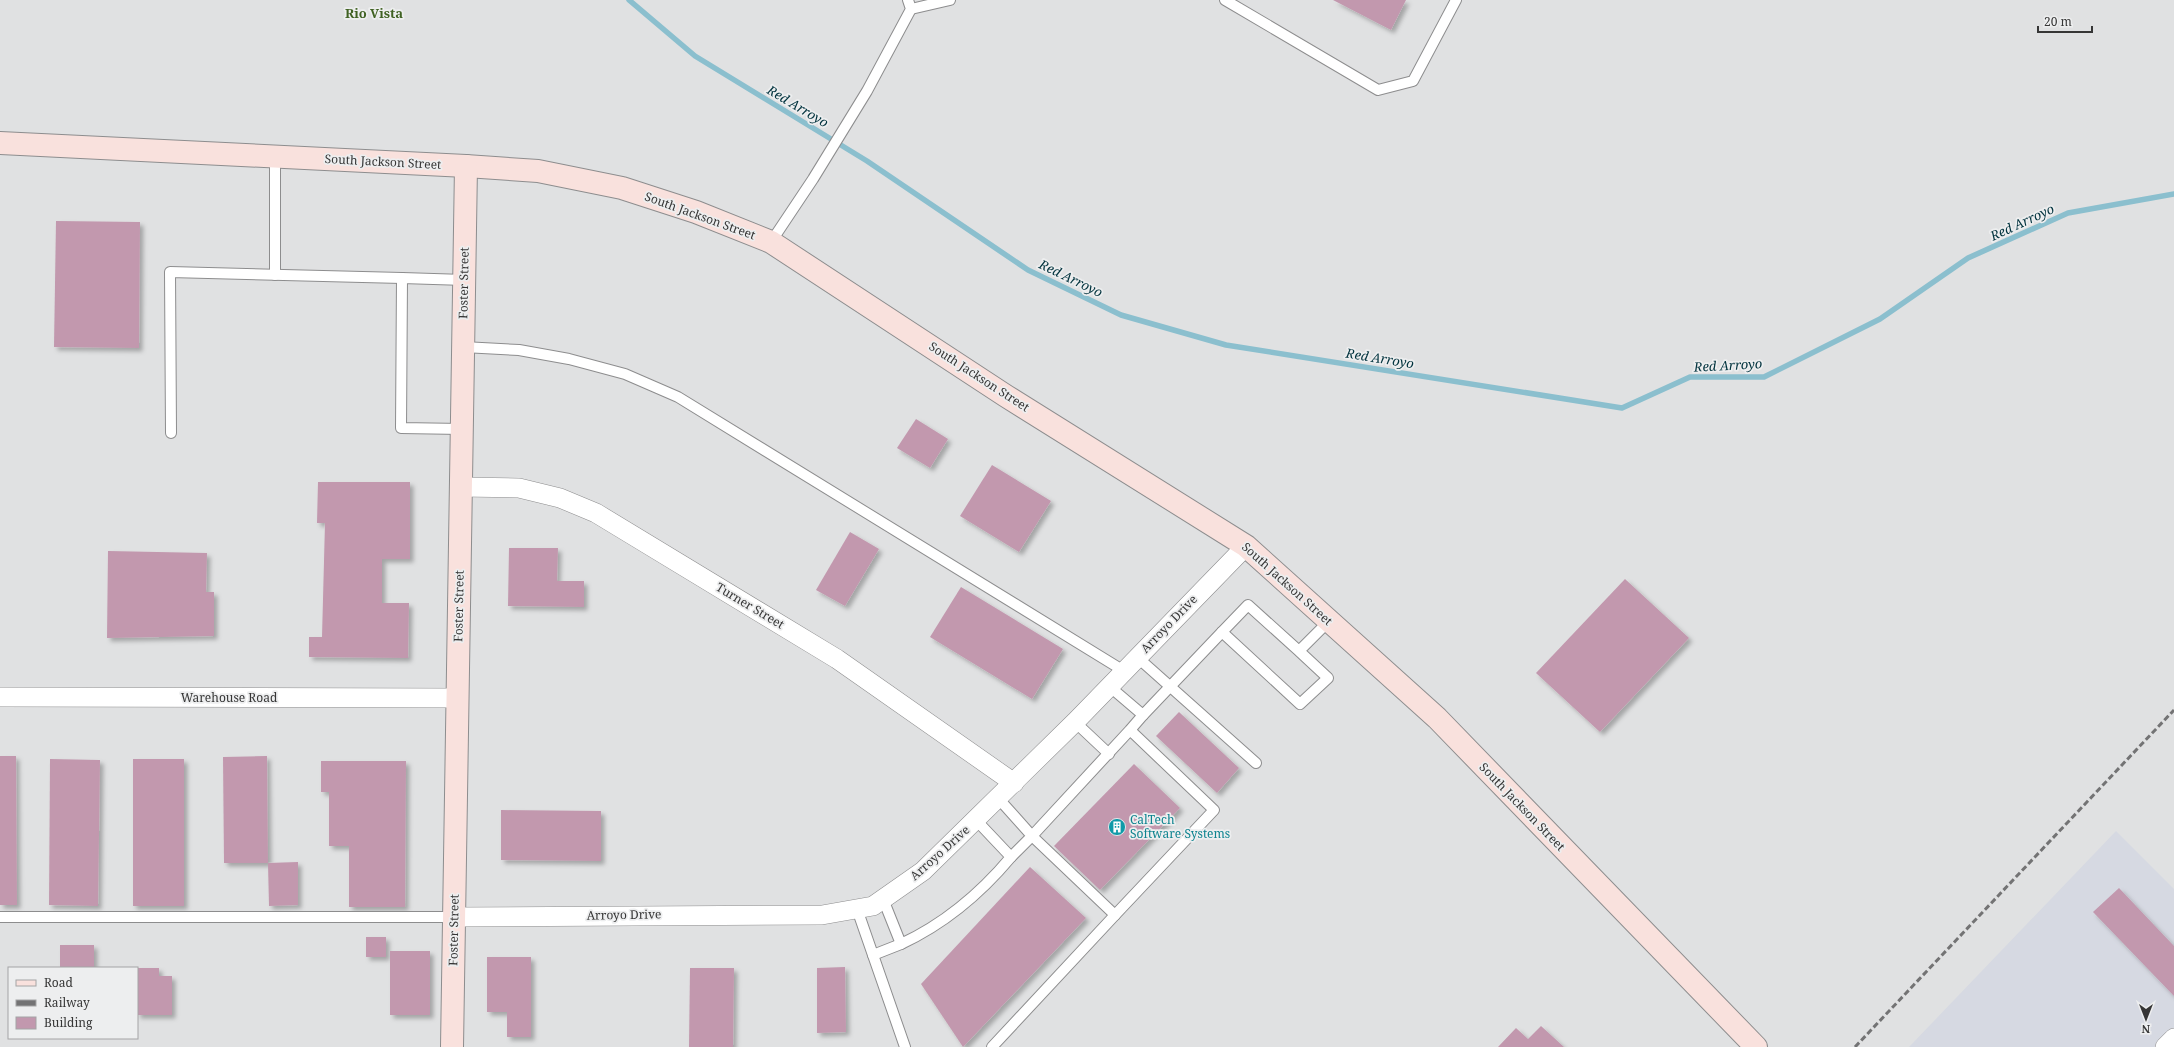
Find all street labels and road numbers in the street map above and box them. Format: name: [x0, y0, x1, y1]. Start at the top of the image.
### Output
street label: South Jackson Street: [324, 150, 442, 173]
street label: South Jackson Street: [642, 188, 758, 243]
street label: Foster Street: [454, 247, 473, 319]
street label: South Jackson Street: [926, 338, 1033, 415]
street label: South Jackson Street: [1238, 538, 1336, 629]
street label: Foster Street: [449, 570, 468, 642]
street label: Turner Street: [713, 578, 788, 633]
street label: Arroyo Drive: [1137, 591, 1201, 656]
street label: Warehouse Road: [181, 689, 278, 706]
street label: South Jackson Street: [1476, 759, 1569, 855]
street label: Arroyo Drive: [906, 821, 973, 884]
street label: Foster Street: [444, 894, 463, 966]
street label: Arroyo Drive: [586, 905, 662, 924]

